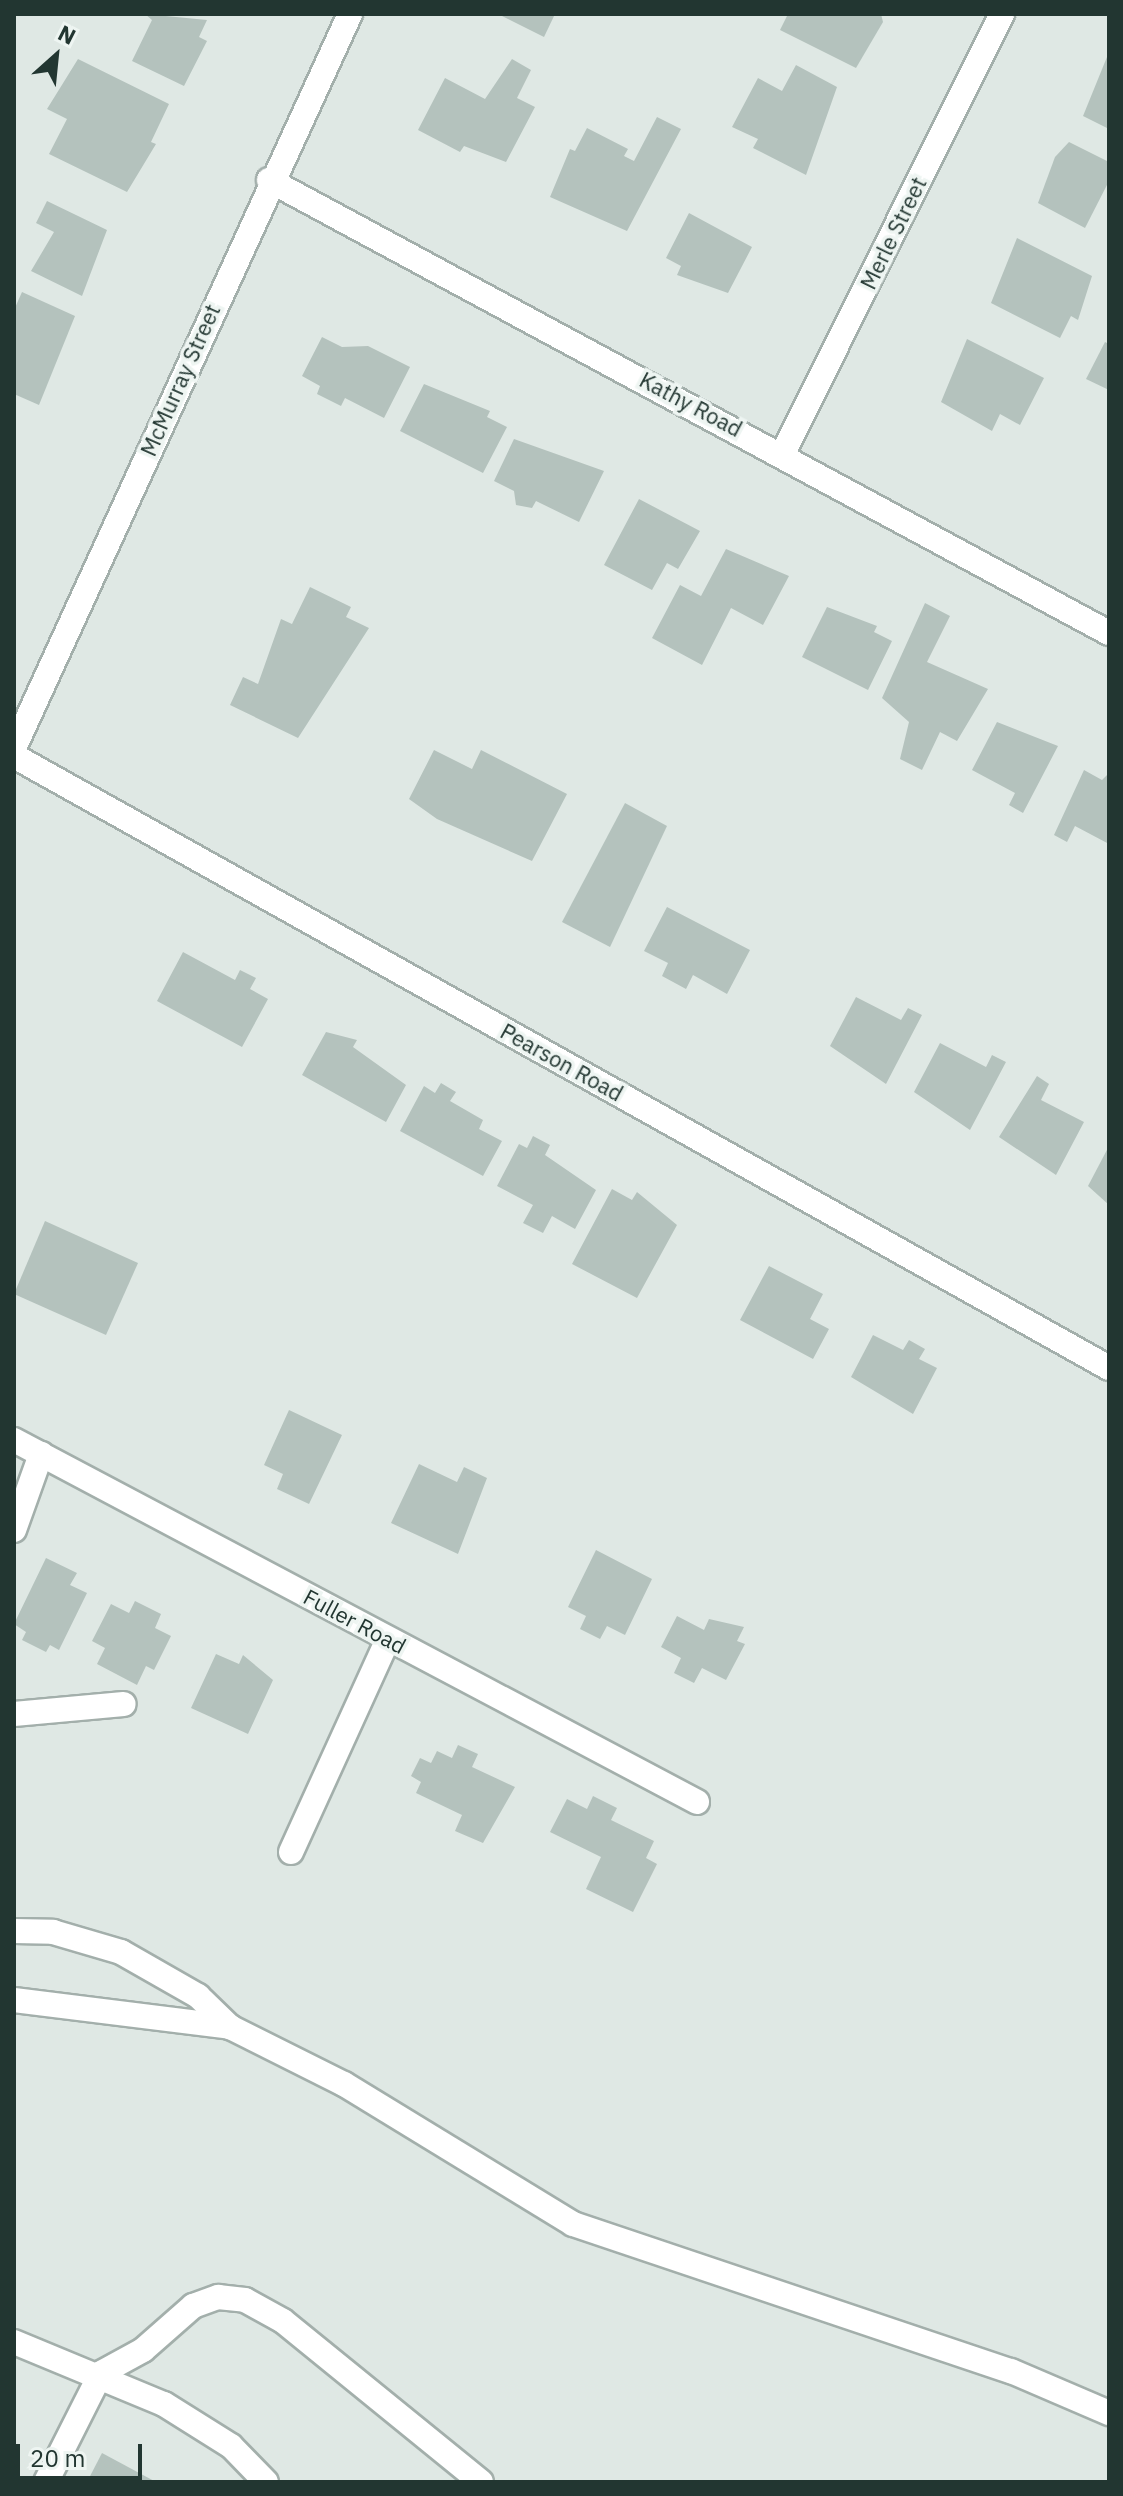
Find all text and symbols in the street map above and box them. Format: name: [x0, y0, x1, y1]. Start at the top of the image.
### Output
north arrow: [16, 16, 96, 96]
text: N: [53, 18, 81, 51]
street label: Merle Street: [854, 173, 932, 293]
street label: McMurray Street: [135, 300, 225, 460]
street label: Kathy Road: [635, 366, 747, 442]
street label: Pearson Road: [496, 1017, 628, 1107]
street label: Fuller Road: [299, 1583, 411, 1659]
scale bar: [20, 2428, 146, 2478]
text: 20 m: [30, 2442, 85, 2474]

